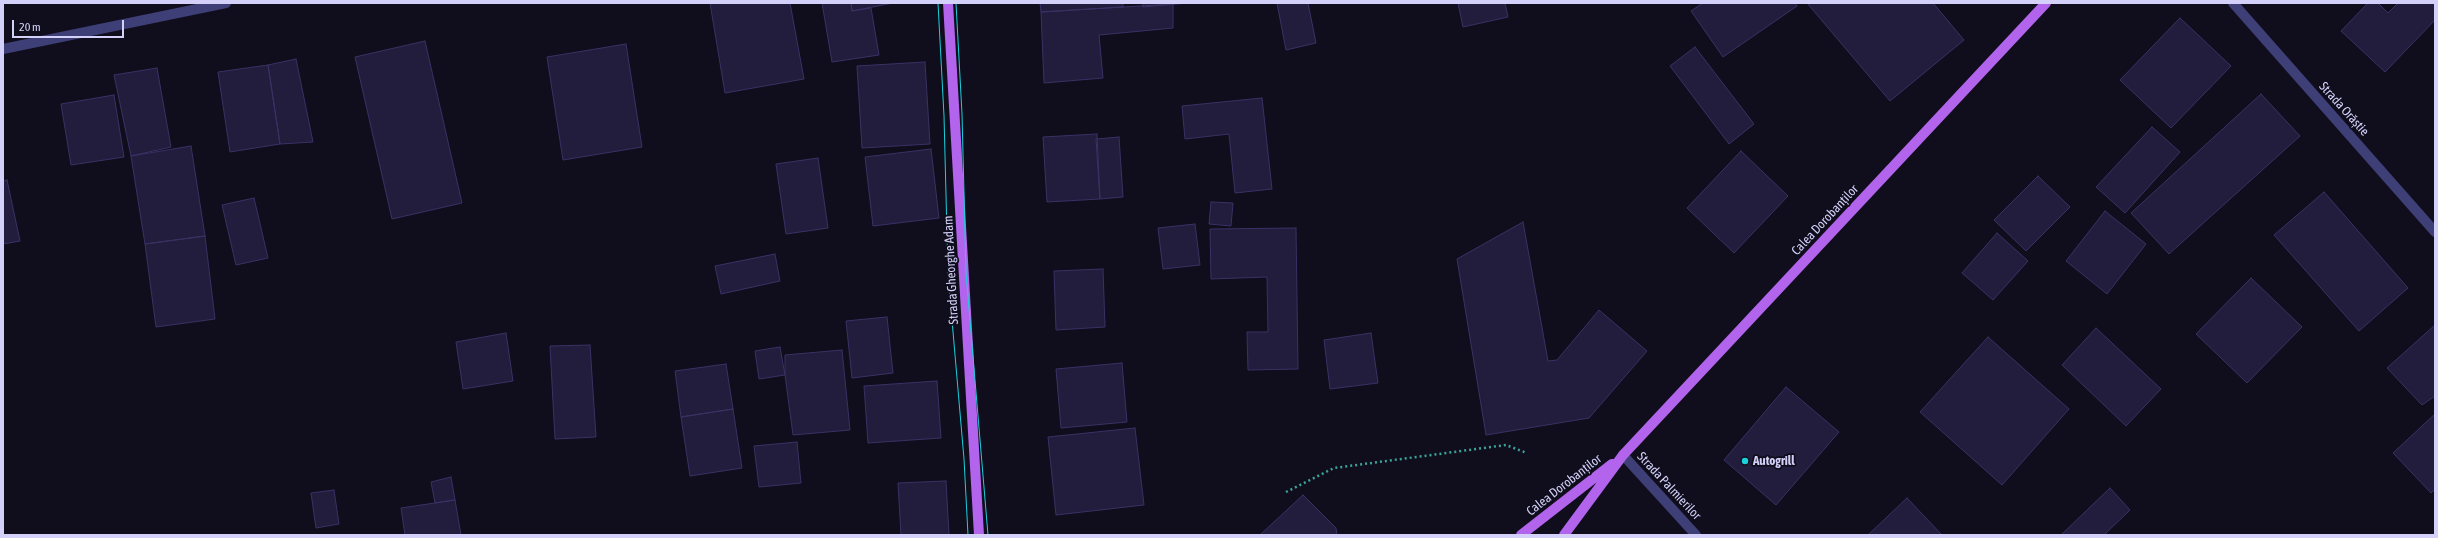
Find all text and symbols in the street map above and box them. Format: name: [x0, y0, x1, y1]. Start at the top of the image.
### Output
scale bar: [14, 12, 126, 38]
text: 20 m: [19, 20, 41, 34]
street label: Strada Orăștie: [2316, 79, 2372, 139]
street label: Calea Dorobanților: [1788, 181, 1862, 259]
street label: Strada Gheorghe Adam: [940, 215, 962, 325]
street label: Strada Palmierilor: [1634, 449, 1704, 523]
street label: Calea Dorobanților: [1523, 451, 1605, 519]
place label: Autogrill: [1753, 453, 1795, 469]
marker: Autogrill: [1740, 456, 1750, 466]

